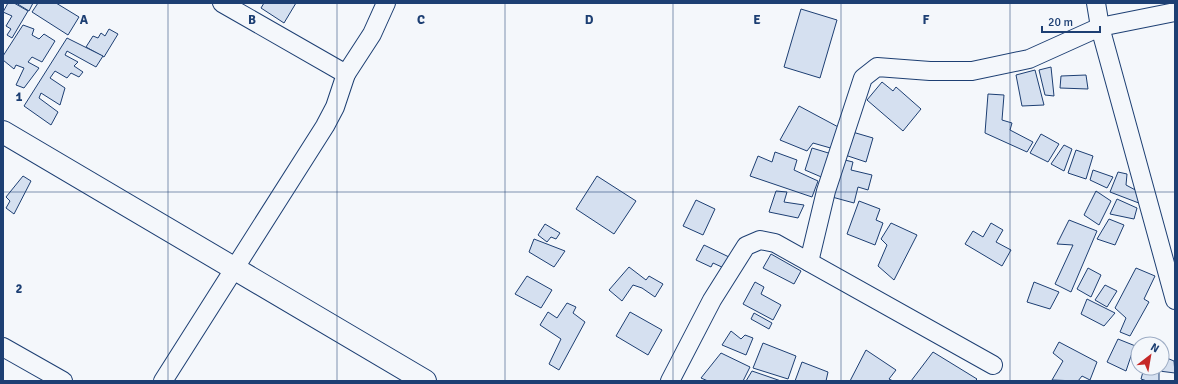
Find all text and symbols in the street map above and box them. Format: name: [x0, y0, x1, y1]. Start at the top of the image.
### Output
scale bar: [1042, 8, 1100, 34]
text: A: [80, 12, 89, 28]
text: B: [248, 12, 256, 28]
text: C: [417, 12, 425, 28]
text: D: [585, 12, 594, 28]
text: E: [753, 12, 761, 28]
text: F: [923, 12, 930, 28]
text: 20 m: [1048, 15, 1073, 30]
text: 1: [15, 89, 23, 105]
text: 2: [15, 281, 23, 297]
north arrow: [1130, 336, 1170, 376]
text: N: [1148, 340, 1162, 355]

